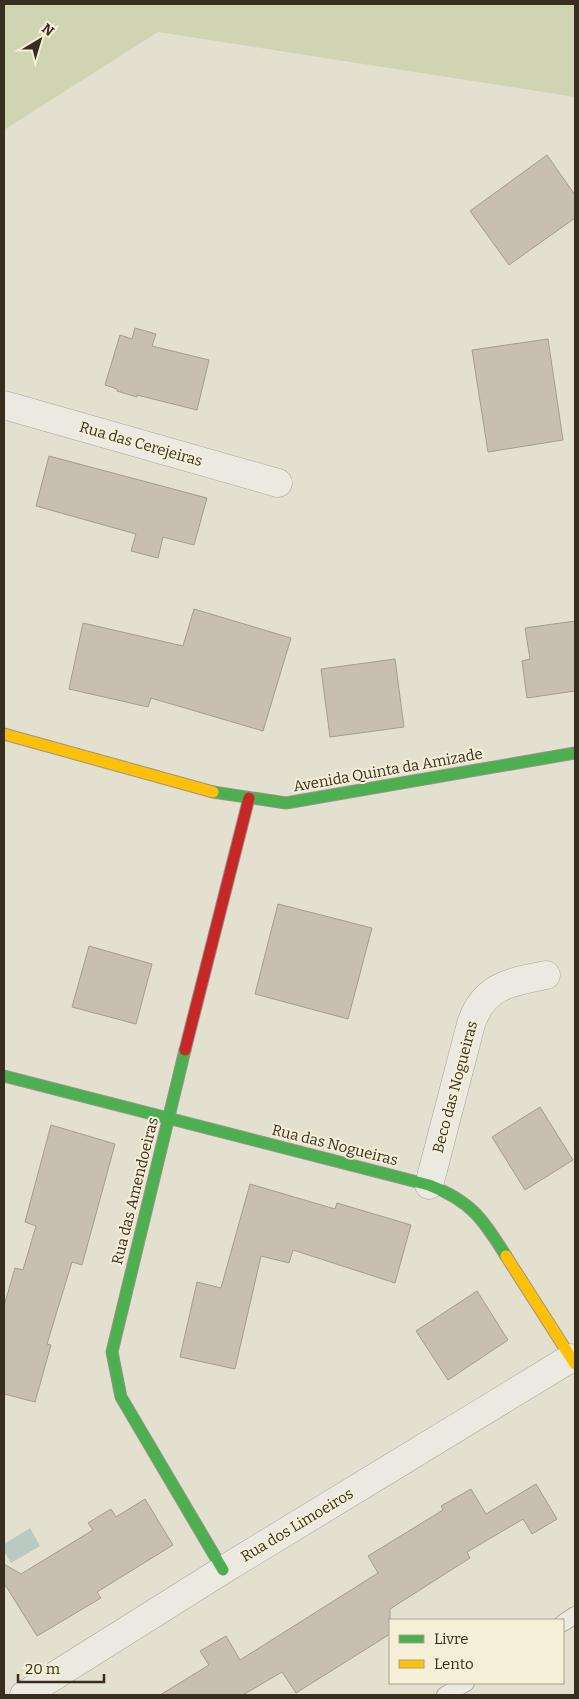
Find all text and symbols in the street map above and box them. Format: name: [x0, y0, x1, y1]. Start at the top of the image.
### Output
north arrow: [15, 15, 65, 65]
text: N: [38, 20, 57, 40]
street label: Rua das Cerejeiras: [77, 418, 205, 470]
street label: Avenida Quinta da Amizade: [292, 744, 484, 796]
street label: Beco das Nogueiras: [429, 1019, 481, 1155]
street label: Rua das Amendoeiras: [108, 1115, 162, 1267]
street label: Rua das Nogueiras: [270, 1121, 400, 1169]
street label: Rua dos Limoeiros: [237, 1484, 357, 1566]
legend: [389, 1619, 564, 1684]
text: Livre: [434, 1630, 469, 1648]
scale bar: [18, 1652, 104, 1684]
text: Lento: [434, 1655, 474, 1673]
text: 20 m: [25, 1660, 61, 1678]

